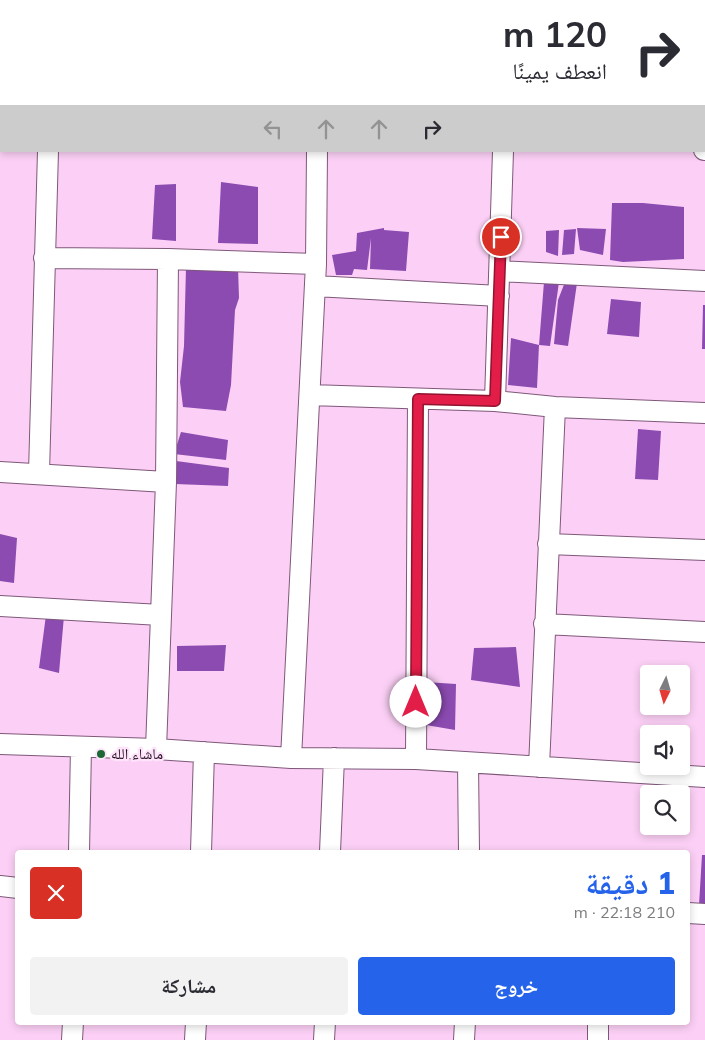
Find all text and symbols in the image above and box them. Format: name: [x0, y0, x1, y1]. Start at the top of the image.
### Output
text: 120 m: [503, 12, 607, 56]
icon: right: [625, 20, 690, 85]
text: انعطف يمينًا: [513, 57, 607, 85]
icon: left: [259, 115, 287, 143]
icon: ahead: [312, 115, 340, 143]
icon: ahead: [365, 115, 393, 143]
icon: right: [418, 115, 446, 143]
pin: [480, 216, 522, 258]
icon: arrive: [487, 223, 515, 251]
north arrow: [640, 665, 690, 715]
map controls: [640, 665, 690, 835]
position arrow: [389, 675, 441, 727]
button: sound: [640, 725, 690, 775]
place label: ماشاء الله: [111, 744, 163, 763]
marker: ماشاء الله: [95, 748, 107, 760]
button: search: [640, 785, 690, 835]
text: 1 دقيقة: [586, 864, 675, 902]
button: close: [30, 867, 82, 919]
text: 210 m · 22:18: [574, 902, 675, 922]
button: مشاركة: [30, 957, 348, 1015]
button: خروج: [358, 957, 675, 1015]

